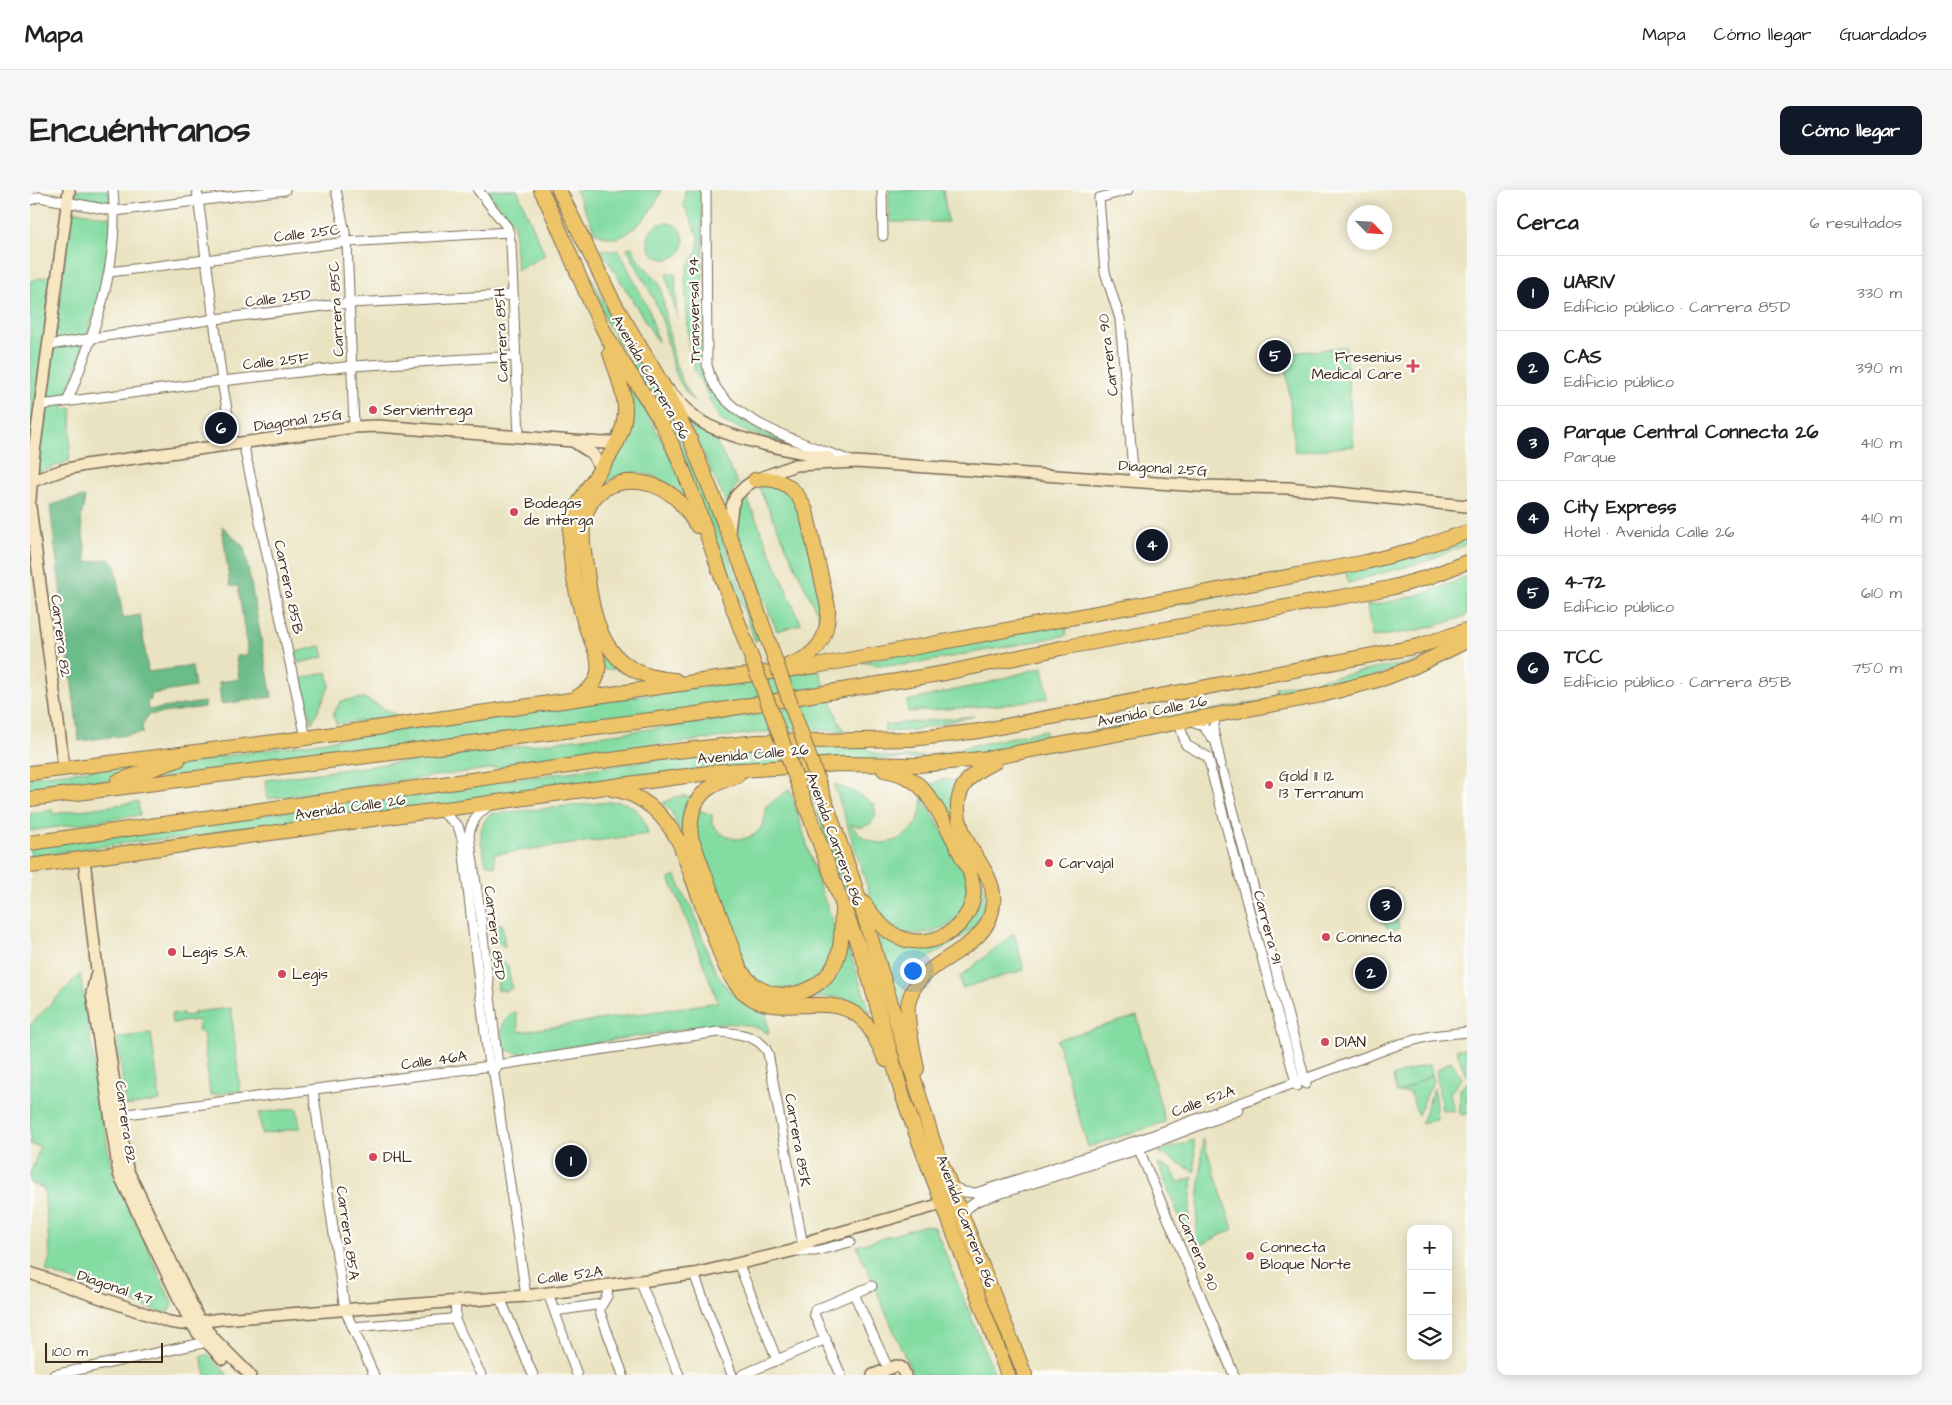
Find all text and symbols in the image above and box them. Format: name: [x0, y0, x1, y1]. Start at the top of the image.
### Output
text: Mapa: [25, 18, 83, 52]
text: Mapa: [1642, 22, 1686, 47]
text: Cómo llegar: [1714, 22, 1812, 47]
text: Guardados: [1840, 22, 1927, 47]
text: Encuéntranos: [30, 106, 251, 155]
button: Cómo llegar: [1780, 106, 1922, 155]
north arrow: [1347, 205, 1392, 250]
text: Cerca: [1517, 208, 1579, 237]
text: 6 resultados: [1810, 212, 1902, 234]
street label: Calle 25C: [273, 219, 342, 248]
street label: Transversal 94: [683, 256, 706, 364]
street label: Carrera 85C: [323, 260, 349, 357]
text: UARIV: [1564, 269, 1615, 296]
text: 1: [1532, 282, 1534, 304]
text: 330 m: [1857, 282, 1902, 304]
street label: Calle 25D: [244, 284, 312, 313]
street label: Carrera 85H: [489, 288, 514, 382]
text: Edificio público · Carrera 85D: [1564, 296, 1790, 318]
street label: Avenida Carrera 86: [606, 311, 695, 444]
street label: Carrera 90: [1093, 312, 1124, 397]
pin: 5: [1259, 337, 1291, 375]
text: CAS: [1564, 344, 1602, 371]
place label: Fresenius Medical Care: [1311, 347, 1402, 385]
street label: Calle 25F: [242, 348, 311, 375]
text: 2: [1528, 357, 1538, 379]
text: 390 m: [1856, 357, 1902, 379]
marker: Fresenius Medical Care: [1406, 359, 1420, 373]
text: Edificio público: [1564, 371, 1674, 393]
place label: Servientrega: [383, 400, 473, 422]
street label: Diagonal 25G: [253, 404, 344, 438]
marker: Servientrega: [367, 404, 379, 416]
pin: 6: [205, 409, 237, 447]
text: Parque Central Connecta 26: [1564, 419, 1818, 446]
text: 3: [1529, 432, 1537, 454]
text: 410 m: [1860, 432, 1902, 454]
text: Parque: [1564, 446, 1616, 468]
street label: Diagonal 25G: [1118, 455, 1209, 483]
place label: Bodegas de interga: [524, 493, 594, 532]
text: City Express: [1564, 494, 1677, 521]
marker: Bodegas de interga: [508, 506, 520, 518]
text: 4: [1528, 507, 1538, 529]
text: 410 m: [1860, 507, 1902, 529]
text: Hotel · Avenida Calle 26: [1564, 521, 1735, 543]
pin: 4: [1136, 526, 1168, 564]
street label: Carrera 85B: [268, 538, 309, 636]
text: 4-72: [1564, 569, 1605, 596]
text: 5: [1527, 582, 1539, 604]
text: 610 m: [1861, 582, 1902, 604]
street label: Carrera 82: [45, 594, 76, 679]
text: Edificio público: [1564, 596, 1674, 618]
text: TCC: [1564, 644, 1603, 671]
text: 6: [1528, 657, 1538, 679]
text: 750 m: [1852, 657, 1902, 679]
text: Edificio público · Carrera 85B: [1564, 671, 1791, 693]
street label: Avenida Calle 26: [1095, 690, 1209, 732]
street label: Avenida Calle 26: [696, 739, 810, 770]
place label: Gold 11 12 13 Terranum: [1279, 766, 1363, 804]
street label: Avenida Carrera 86: [801, 770, 869, 909]
marker: Gold 11 12 13 Terranum: [1263, 779, 1275, 791]
street label: Avenida Calle 26: [293, 789, 407, 826]
place label: Carvajal: [1059, 853, 1114, 874]
marker: Carvajal: [1043, 857, 1055, 869]
street label: Carrera 85D: [478, 885, 511, 982]
pin: 3: [1370, 886, 1402, 924]
street label: Carrera 91: [1248, 888, 1287, 966]
place label: Connecta: [1336, 927, 1402, 948]
marker: Connecta: [1320, 931, 1332, 943]
place label: Legis S.A.: [182, 942, 248, 964]
marker: Legis S.A.: [166, 946, 178, 958]
pin: 2: [1355, 954, 1387, 992]
your location: [900, 958, 926, 984]
place label: Legis: [292, 964, 329, 986]
marker: Legis: [276, 968, 288, 980]
place label: DIAN: [1335, 1032, 1366, 1053]
marker: DIAN: [1319, 1036, 1331, 1048]
street label: Calle 46A: [400, 1045, 469, 1076]
street label: Carrera 82: [109, 1079, 142, 1165]
street label: Calle 52A: [1169, 1080, 1238, 1123]
street label: Carrera 85K: [779, 1092, 816, 1188]
pin: 1: [555, 1142, 587, 1180]
place label: DHL: [383, 1147, 413, 1168]
marker: DHL: [367, 1151, 379, 1163]
street label: Avenida Carrera 86: [931, 1152, 1001, 1291]
street label: Carrera 85A: [331, 1185, 365, 1282]
street label: Carrera 90: [1172, 1210, 1224, 1295]
map controls: [1407, 1225, 1452, 1360]
button: +: [1407, 1225, 1452, 1270]
place label: Connecta Bloque Norte: [1260, 1237, 1351, 1275]
marker: Connecta Bloque Norte: [1244, 1250, 1256, 1262]
street label: Calle 52A: [536, 1261, 604, 1290]
street label: Diagonal 47: [74, 1265, 155, 1311]
button: −: [1407, 1270, 1452, 1315]
button: layers: [1407, 1315, 1452, 1360]
scale bar: [45, 1340, 162, 1363]
text: 100 m: [52, 1342, 88, 1362]

